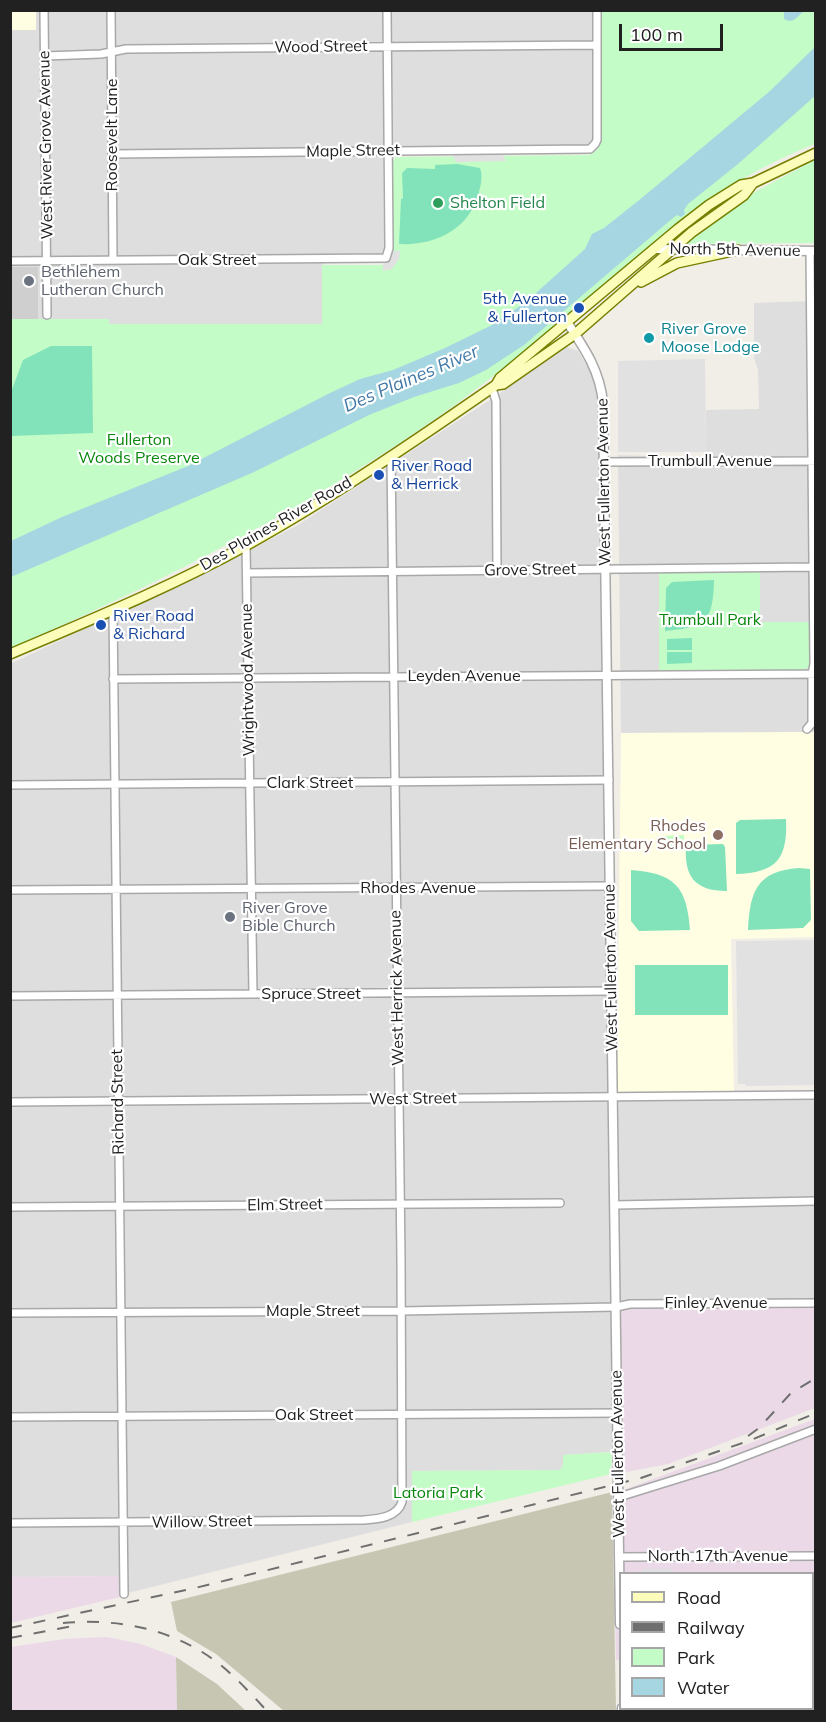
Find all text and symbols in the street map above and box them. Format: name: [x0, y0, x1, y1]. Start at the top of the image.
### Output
scale bar: [622, 12, 726, 50]
text: 100 m: [630, 23, 683, 46]
street label: Wood Street: [274, 37, 368, 57]
street label: West River Grove Avenue: [35, 51, 57, 239]
street label: Roosevelt Lane: [102, 79, 122, 191]
street label: Maple Street: [306, 141, 400, 161]
place label: Shelton Field: [450, 193, 545, 213]
marker: Shelton Field: [431, 196, 445, 210]
street label: North 5th Avenue: [669, 239, 801, 261]
street label: Oak Street: [178, 250, 256, 270]
place label: Bethlehem Lutheran Church: [41, 262, 164, 300]
marker: Bethlehem Lutheran Church: [22, 274, 36, 288]
place label: 5th Avenue & Fullerton: [483, 289, 567, 327]
marker: 5th Avenue & Fullerton: [572, 301, 586, 315]
place label: River Grove Moose Lodge: [661, 319, 760, 357]
marker: River Grove Moose Lodge: [642, 331, 656, 345]
water label: Des Plaines River: [340, 341, 482, 417]
street label: West Fullerton Avenue: [593, 398, 615, 566]
park label: Fullerton Woods Preserve: [78, 430, 200, 468]
street label: Trumbull Avenue: [648, 451, 772, 471]
place label: River Road & Herrick: [391, 456, 472, 494]
marker: River Road & Herrick: [372, 468, 386, 482]
street label: Des Plaines River Road: [197, 473, 355, 575]
street label: Grove Street: [484, 560, 576, 580]
street label: Wrightwood Avenue: [237, 603, 259, 757]
place label: River Road & Richard: [113, 606, 194, 644]
park label: Trumbull Park: [659, 610, 761, 630]
marker: River Road & Richard: [94, 618, 108, 632]
street label: Leyden Avenue: [407, 666, 521, 686]
street label: Clark Street: [267, 773, 353, 793]
place label: Rhodes Elementary School: [568, 816, 706, 854]
marker: Rhodes Elementary School: [711, 828, 725, 842]
street label: Rhodes Avenue: [360, 878, 476, 898]
street label: West Fullerton Avenue: [600, 884, 622, 1052]
place label: River Grove Bible Church: [242, 898, 336, 936]
marker: River Grove Bible Church: [223, 910, 237, 924]
street label: West Herrick Avenue: [386, 910, 408, 1066]
street label: Spruce Street: [261, 984, 361, 1004]
street label: Richard Street: [107, 1049, 129, 1155]
street label: West Street: [369, 1089, 457, 1109]
street label: Elm Street: [247, 1195, 323, 1215]
street label: Finley Avenue: [665, 1293, 767, 1313]
street label: Maple Street: [266, 1301, 360, 1321]
street label: West Fullerton Avenue: [607, 1370, 629, 1538]
street label: Oak Street: [275, 1405, 353, 1425]
park label: Latoria Park: [393, 1483, 483, 1503]
street label: Willow Street: [152, 1512, 252, 1532]
street label: North 17th Avenue: [648, 1546, 788, 1566]
legend: [619, 1572, 814, 1710]
text: Road: [677, 1586, 721, 1609]
text: Railway: [677, 1616, 745, 1639]
text: Park: [677, 1646, 715, 1669]
text: Water: [677, 1676, 729, 1699]

